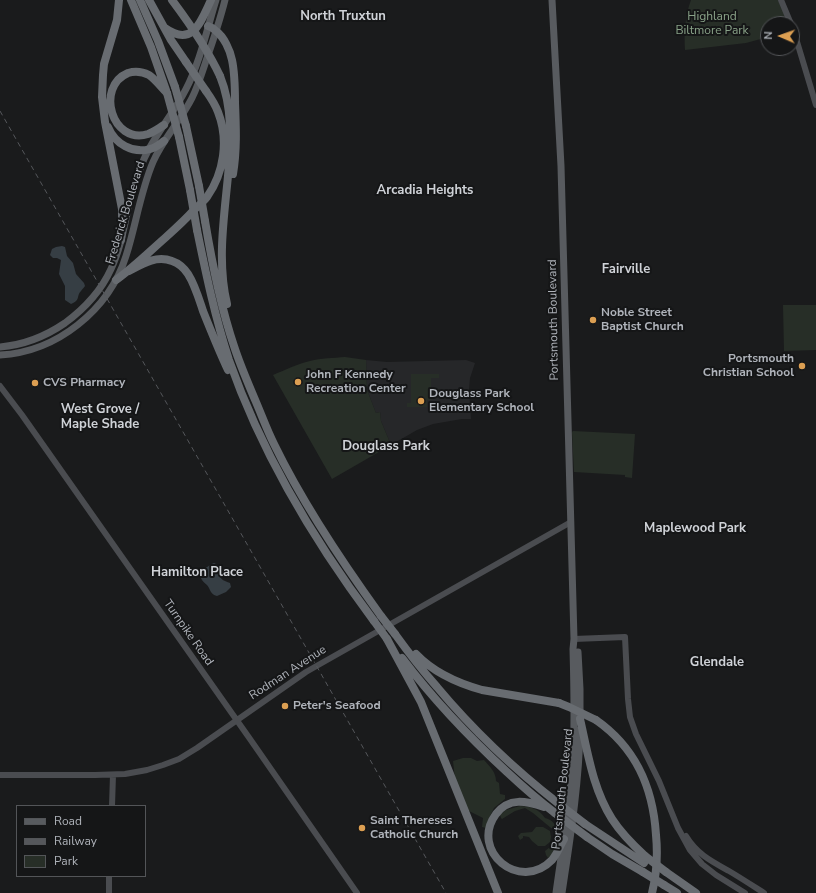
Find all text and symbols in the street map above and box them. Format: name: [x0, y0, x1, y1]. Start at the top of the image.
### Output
district label: North Truxtun: [300, 9, 386, 25]
park label: Highland Biltmore Park: [675, 10, 749, 38]
north arrow: [760, 16, 800, 56]
text: N: [761, 31, 776, 40]
street label: Frederick Boulevard: [103, 160, 149, 266]
district label: Arcadia Heights: [377, 183, 473, 199]
street label: Portsmouth Boulevard: [546, 259, 562, 381]
district label: Fairville: [602, 262, 650, 278]
place label: Noble Street Baptist Church: [601, 306, 684, 334]
marker: Noble Street Baptist Church: [588, 315, 598, 325]
place label: Portsmouth Christian School: [703, 352, 794, 380]
marker: Portsmouth Christian School: [797, 361, 807, 371]
place label: John F Kennedy Recreation Center: [306, 368, 406, 396]
place label: CVS Pharmacy: [43, 376, 125, 390]
marker: John F Kennedy Recreation Center: [293, 377, 303, 387]
marker: CVS Pharmacy: [30, 378, 40, 388]
place label: Douglass Park Elementary School: [429, 387, 534, 415]
marker: Douglass Park Elementary School: [416, 396, 426, 406]
district label: West Grove / Maple Shade: [61, 402, 139, 433]
district label: Douglass Park: [342, 439, 430, 455]
district label: Maplewood Park: [644, 521, 746, 537]
district label: Hamilton Place: [151, 565, 243, 581]
street label: Turnpike Road: [160, 597, 216, 669]
street label: Rodman Avenue: [247, 643, 329, 703]
district label: Glendale: [690, 655, 744, 671]
place label: Peter's Seafood: [293, 699, 381, 713]
marker: Peter's Seafood: [280, 701, 290, 711]
street label: Portsmouth Boulevard: [549, 728, 577, 850]
legend: [16, 805, 146, 877]
text: Road: [54, 813, 82, 829]
place label: Saint Thereses Catholic Church: [370, 814, 458, 842]
marker: Saint Thereses Catholic Church: [357, 823, 367, 833]
text: Railway: [54, 833, 97, 849]
text: Park: [54, 853, 78, 869]

